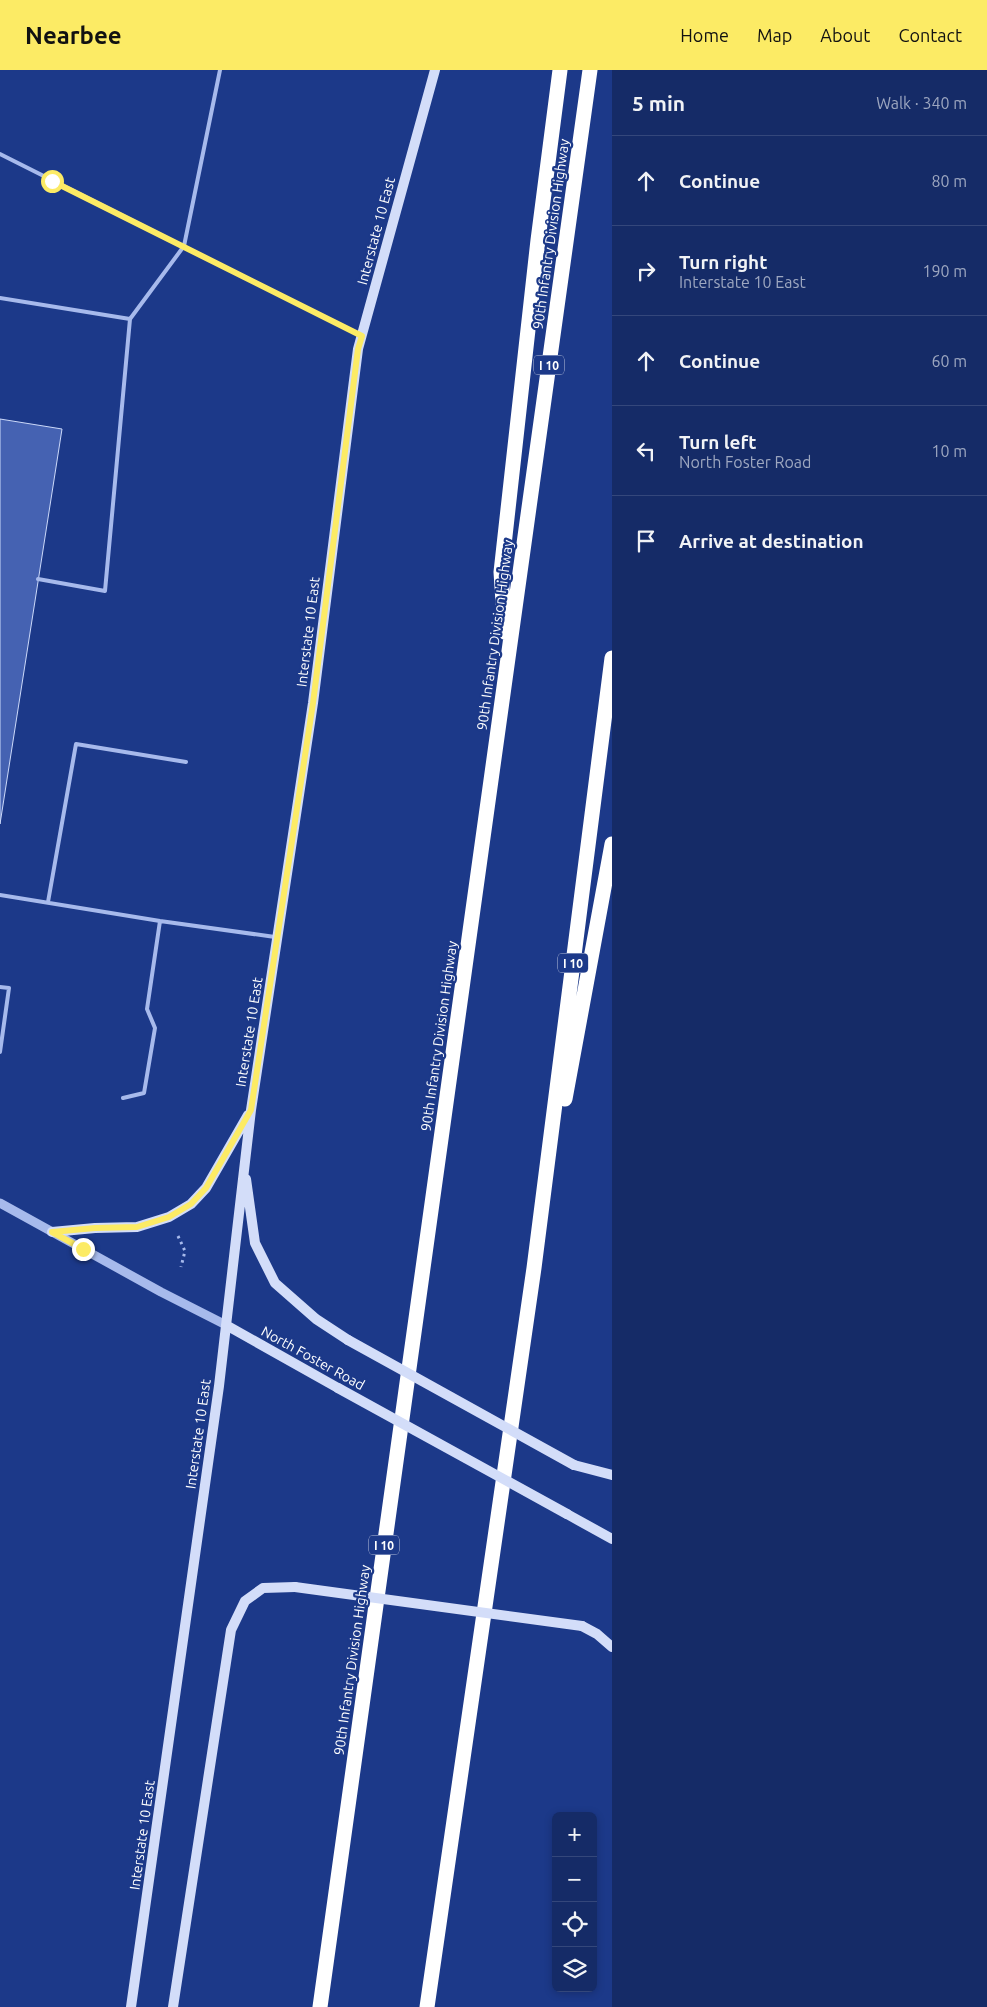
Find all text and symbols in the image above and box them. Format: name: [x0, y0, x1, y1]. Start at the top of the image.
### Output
text: Nearbee: [25, 22, 122, 49]
text: Home: [680, 25, 729, 45]
text: Map: [757, 25, 792, 45]
text: About: [820, 25, 870, 45]
text: Contact: [898, 25, 962, 45]
text: 5 min: [632, 91, 685, 115]
text: Walk · 340 m: [876, 94, 967, 112]
street label: 90th Infantry Division Highway: [530, 138, 572, 330]
icon: ahead: [632, 167, 660, 195]
route start: [41, 170, 64, 193]
text: Continue: [679, 170, 760, 192]
text: 80 m: [931, 172, 967, 190]
street label: Interstate 10 East: [354, 175, 398, 287]
text: Turn right: [679, 251, 767, 273]
icon: right: [632, 257, 660, 285]
text: 190 m: [922, 262, 967, 280]
text: Interstate 10 East: [679, 273, 806, 291]
icon: ahead: [632, 347, 660, 375]
text: Continue: [679, 350, 760, 372]
text: 60 m: [931, 352, 967, 370]
road number: I 10: [534, 356, 564, 374]
text: Turn left: [679, 431, 757, 453]
icon: left: [632, 437, 660, 465]
text: 10 m: [931, 442, 967, 460]
text: North Foster Road: [679, 453, 811, 471]
icon: arrive: [632, 527, 660, 555]
text: Arrive at destination: [679, 530, 864, 552]
street label: 90th Infantry Division Highway: [474, 539, 516, 731]
street label: Interstate 10 East: [293, 576, 323, 688]
street label: 90th Infantry Division Highway: [418, 940, 460, 1132]
road number: I 10: [558, 954, 588, 972]
street label: Interstate 10 East: [232, 976, 266, 1088]
route end: [72, 1238, 95, 1261]
street label: North Foster Road: [258, 1323, 368, 1393]
street label: Interstate 10 East: [182, 1378, 214, 1490]
road number: I 10: [369, 1536, 399, 1554]
street label: 90th Infantry Division Highway: [331, 1564, 373, 1756]
street label: Interstate 10 East: [126, 1779, 158, 1891]
map controls: [552, 1812, 597, 1992]
button: +: [552, 1812, 597, 1857]
button: −: [552, 1857, 597, 1902]
button: locate: [552, 1902, 597, 1947]
button: layers: [552, 1947, 597, 1992]

